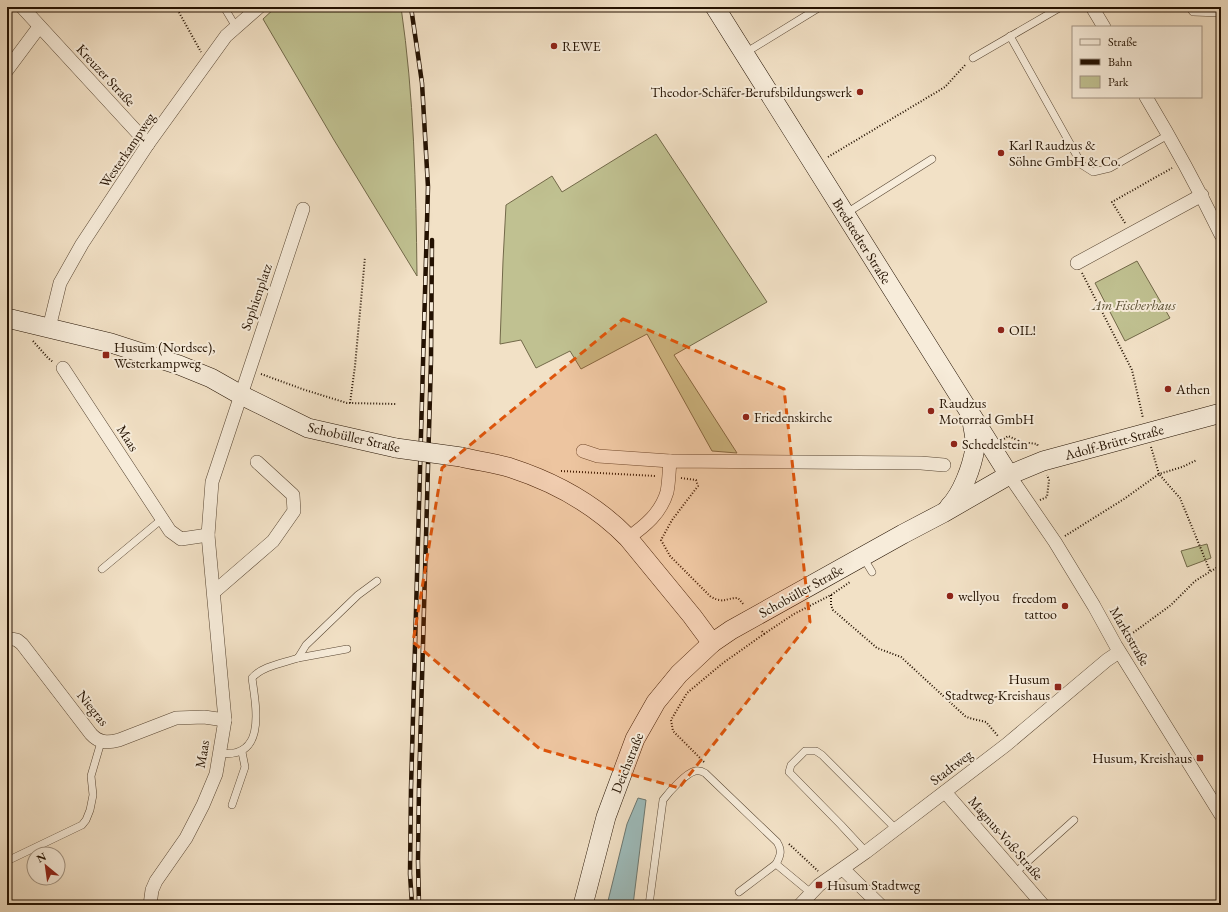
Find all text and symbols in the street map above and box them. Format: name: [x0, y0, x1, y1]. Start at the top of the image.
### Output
legend: [1072, 26, 1202, 98]
text: Straße: [1108, 34, 1137, 50]
place label: REWE: [562, 37, 601, 55]
street label: Kreuzer Straße: [72, 40, 140, 110]
marker: REWE: [549, 41, 559, 51]
text: Bahn: [1108, 54, 1133, 70]
text: Park: [1108, 74, 1129, 90]
place label: Theodor-Schäfer-Berufsbildungswerk: [650, 83, 852, 101]
marker: Theodor-Schäfer-Berufsbildungswerk: [855, 87, 865, 97]
street label: Westerkampweg: [95, 108, 159, 191]
place label: Karl Raudzus & Söhne GmbH & Co.: [1009, 136, 1121, 170]
marker: Karl Raudzus & Söhne GmbH & Co.: [996, 148, 1006, 158]
street label: Bredstedter Straße: [828, 195, 896, 288]
street label: Sophienplatz: [236, 260, 276, 333]
park label: Am Fischerhaus: [1091, 296, 1176, 314]
place label: OIL!: [1009, 321, 1036, 339]
marker: OIL!: [996, 325, 1006, 335]
place label: Husum (Nordsee), Westerkampweg: [114, 338, 215, 372]
marker: Husum (Nordsee), Westerkampweg: [101, 350, 111, 360]
place label: Athen: [1175, 380, 1211, 398]
marker: Athen: [1163, 384, 1173, 394]
place label: Raudzus Motorrad GmbH: [939, 394, 1034, 428]
marker: Raudzus Motorrad GmbH: [926, 406, 936, 416]
place label: Friedenskirche: [754, 408, 833, 426]
marker: Friedenskirche: [741, 412, 751, 422]
street label: Schobüller Straße: [306, 418, 402, 456]
street label: Adolf-Brütt-Straße: [1062, 420, 1166, 464]
street label: Maas: [113, 421, 143, 455]
place label: Schedelstein: [962, 435, 1028, 453]
marker: Schedelstein: [949, 439, 959, 449]
street label: Schobüller Straße: [755, 560, 847, 622]
place label: wellyou: [958, 587, 1000, 605]
place label: freedom tattoo: [1012, 589, 1057, 623]
marker: wellyou: [945, 591, 955, 601]
marker: freedom tattoo: [1060, 601, 1070, 611]
street label: Marktstraße: [1106, 603, 1154, 669]
place label: Husum Stadtweg-Kreishaus: [945, 670, 1050, 704]
marker: Husum Stadtweg-Kreishaus: [1053, 682, 1063, 692]
street label: Niegras: [73, 686, 113, 730]
street label: Deichstraße: [607, 729, 648, 796]
street label: Maas: [191, 738, 213, 769]
street label: Stadtweg: [926, 745, 977, 789]
place label: Husum, Kreishaus: [1092, 749, 1192, 767]
marker: Husum, Kreishaus: [1195, 753, 1205, 763]
street label: Magnus-Voß-Straße: [965, 792, 1048, 884]
north arrow: [26, 846, 66, 886]
text: N: [34, 849, 49, 866]
place label: Husum Stadtweg: [827, 876, 921, 894]
marker: Husum Stadtweg: [814, 880, 824, 890]

